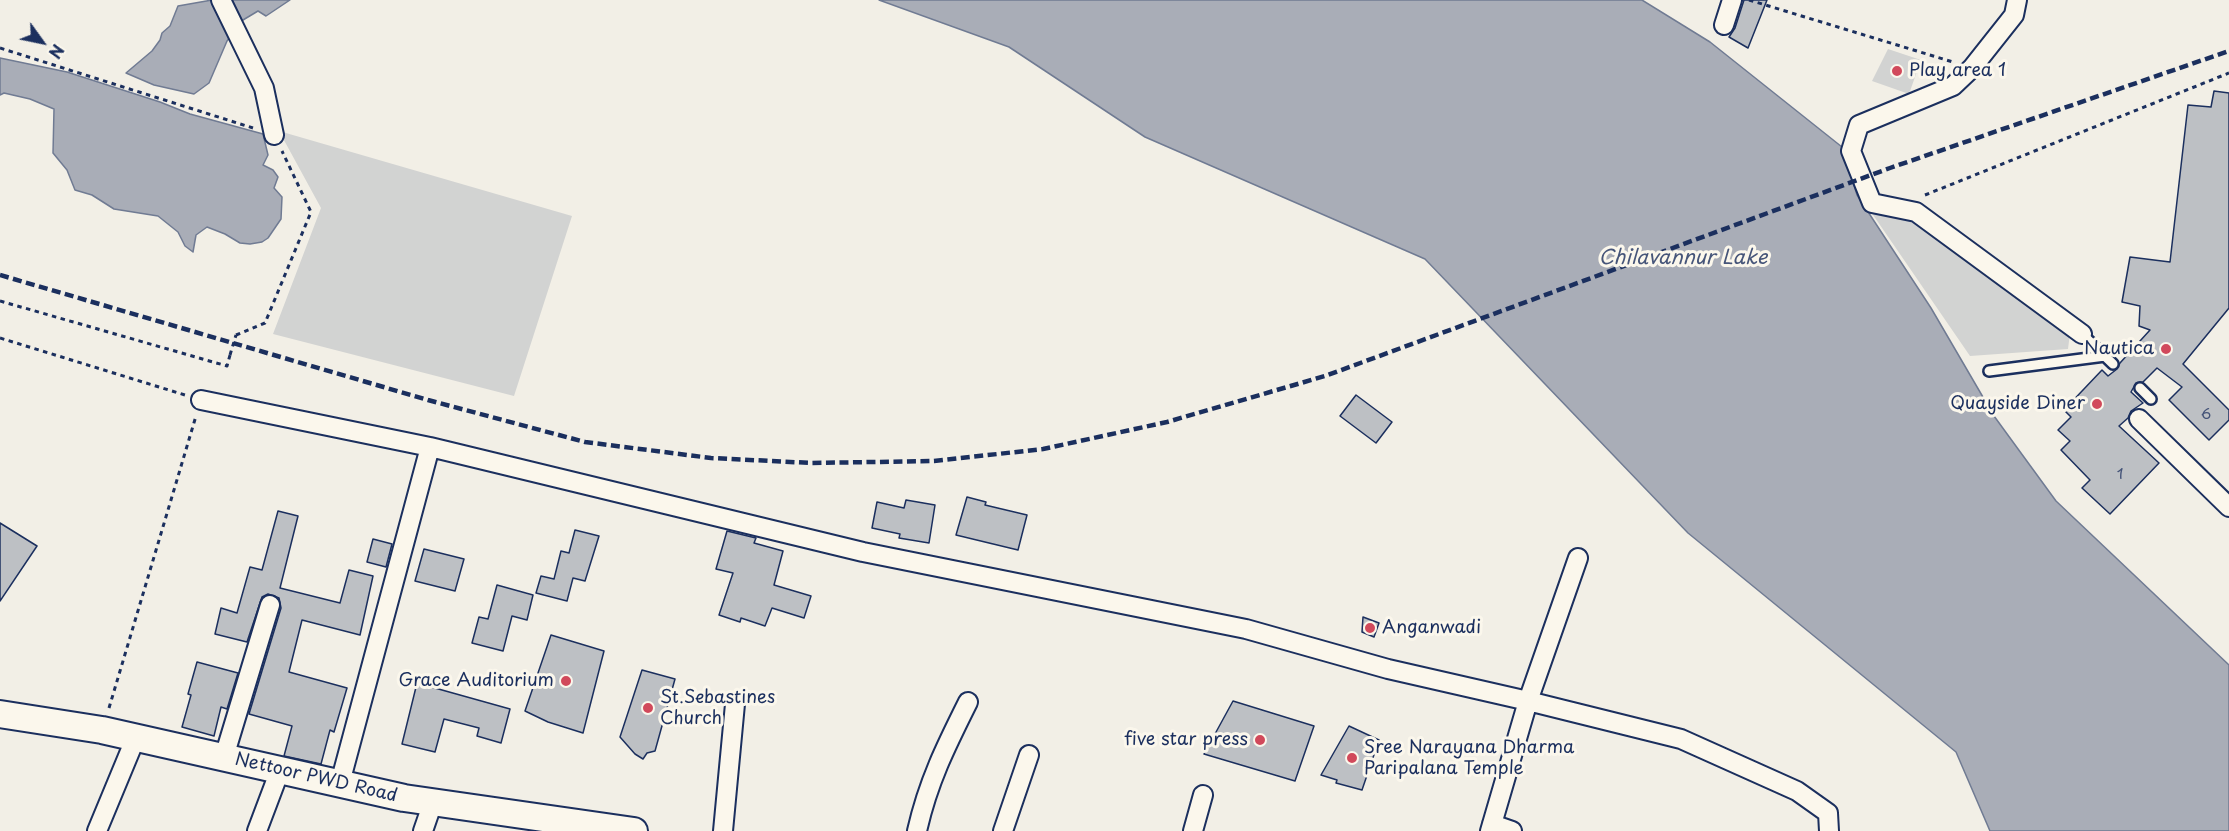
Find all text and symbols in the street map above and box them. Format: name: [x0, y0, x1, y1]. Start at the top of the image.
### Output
north arrow: [12, 12, 72, 72]
text: N: [44, 40, 71, 64]
place label: Play area 1: [1909, 60, 2006, 82]
marker: Play area 1: [1890, 64, 1904, 78]
water label: Chilavannur Lake: [1599, 246, 1767, 270]
place label: Nautica: [2084, 338, 2154, 360]
marker: Nautica: [2159, 342, 2173, 356]
place label: Quayside Diner: [1950, 393, 2085, 415]
marker: Quayside Diner: [2090, 397, 2104, 411]
house number: 6: [2201, 406, 2211, 424]
house number: 1: [2117, 466, 2123, 484]
place label: Anganwadi: [1382, 617, 1481, 639]
marker: Anganwadi: [1363, 621, 1377, 635]
place label: Grace Auditorium: [399, 670, 554, 692]
marker: Grace Auditorium: [559, 674, 573, 688]
place label: St.Sebastines Church: [660, 687, 775, 730]
marker: St.Sebastines Church: [641, 701, 655, 715]
place label: five star press: [1124, 729, 1248, 751]
marker: five star press: [1253, 733, 1267, 747]
place label: Sree Narayana Dharma Paripalana Temple: [1364, 737, 1574, 780]
street label: Nettoor PWD Road: [233, 749, 399, 807]
marker: Sree Narayana Dharma Paripalana Temple: [1345, 751, 1359, 765]

